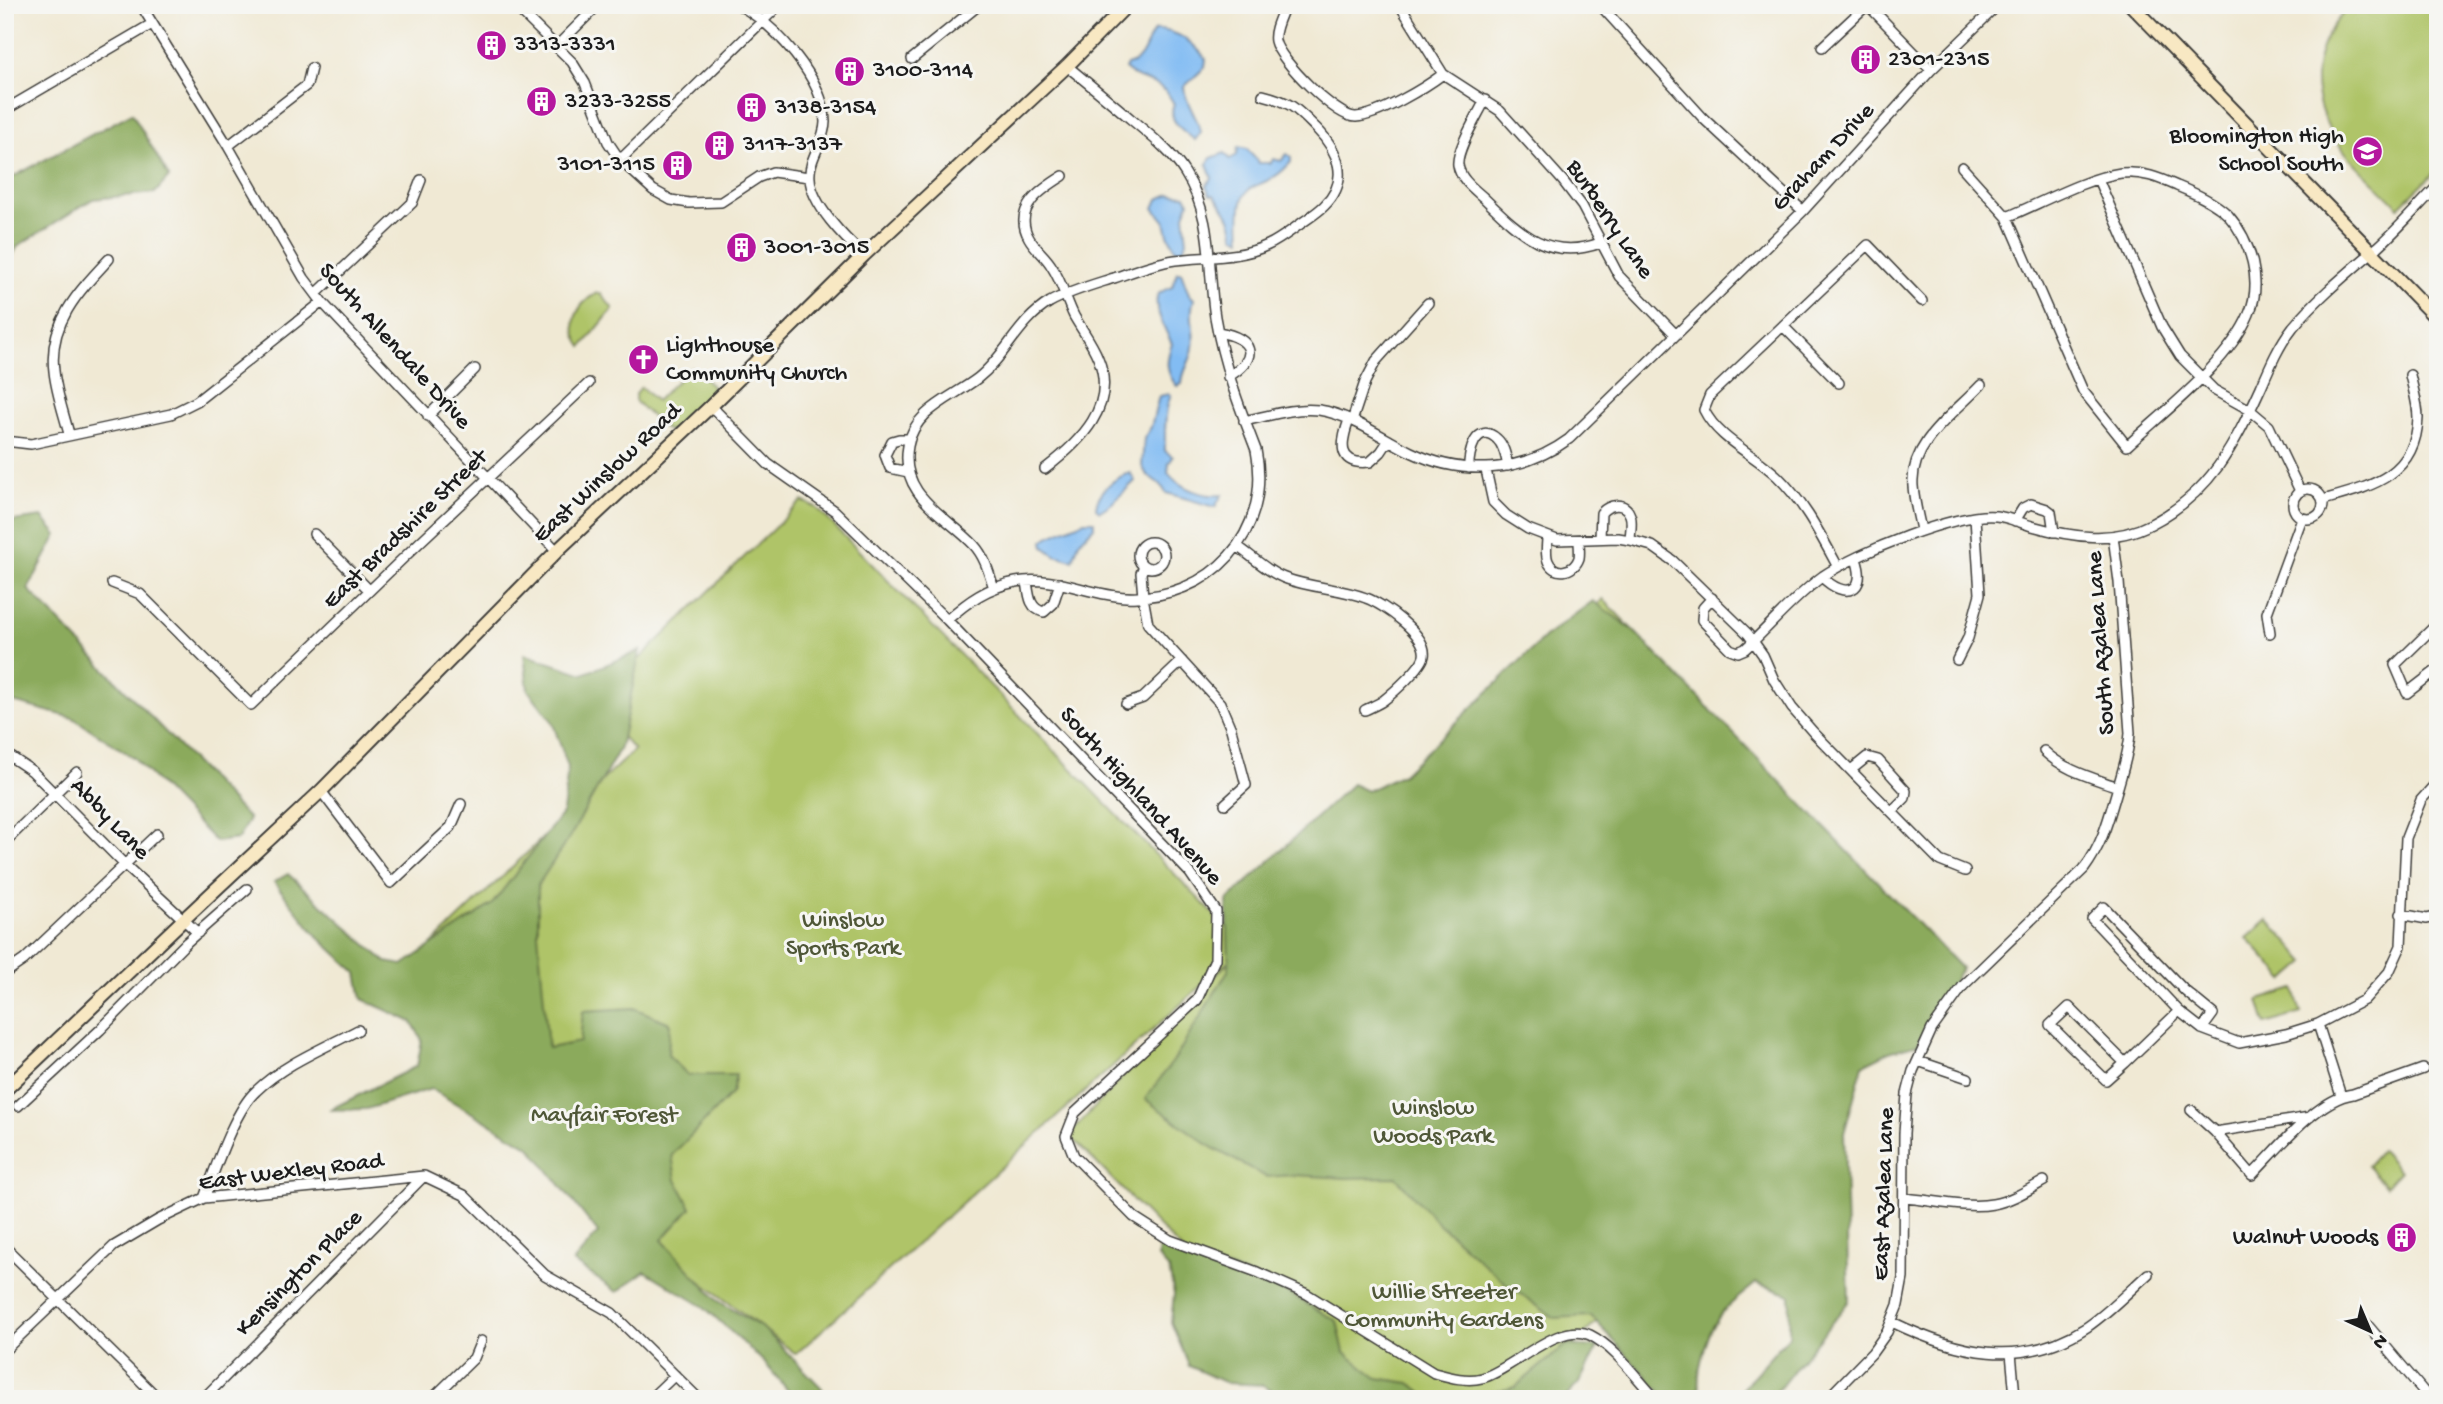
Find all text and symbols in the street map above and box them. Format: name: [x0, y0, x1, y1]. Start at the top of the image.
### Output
building icon: 3313-3331: [474, 28, 508, 62]
place label: 3313-3331: [513, 31, 616, 60]
building icon: 2301-2315: [1848, 43, 1882, 77]
place label: 2301-2315: [1888, 46, 1990, 75]
building icon: 3100-3114: [833, 54, 867, 88]
place label: 3100-3114: [872, 57, 974, 86]
building icon: 3233-3255: [525, 85, 559, 119]
place label: 3233-3255: [564, 88, 671, 117]
building icon: 3138-3154: [735, 91, 769, 125]
place label: 3138-3154: [774, 94, 877, 123]
street label: Graham Drive: [1766, 97, 1882, 218]
place label: Bloomington High School South: [2168, 123, 2344, 180]
building icon: 3117-3137: [703, 128, 737, 162]
place label: 3117-3137: [742, 131, 842, 160]
school or university icon: Bloomington High School South: [2350, 134, 2384, 168]
building icon: 3101-3115: [661, 148, 695, 182]
place label: 3101-3115: [557, 151, 655, 180]
street label: Burberry Lane: [1558, 154, 1660, 286]
building icon: 3001-3015: [724, 231, 758, 265]
place label: 3001-3015: [763, 234, 869, 263]
street label: South Allendale Drive: [311, 257, 477, 437]
place label: Lighthouse Community Church: [666, 332, 848, 389]
church icon: Lighthouse Community Church: [626, 343, 660, 377]
street label: East Winslow Road: [528, 396, 690, 550]
street label: East Bradshire Street: [317, 442, 496, 616]
street label: South Azalea Lane: [2081, 550, 2123, 736]
street label: South Highland Avenue: [1052, 702, 1228, 893]
street label: Abby Lane: [63, 773, 156, 868]
park label: Winslow Sports Park: [786, 907, 902, 964]
park label: Winslow Woods Park: [1373, 1095, 1495, 1152]
park label: Mayfair Forest: [531, 1102, 679, 1131]
street label: East Azalea Lane: [1867, 1106, 1903, 1281]
street label: East Wexley Road: [197, 1147, 387, 1199]
street label: Kensington Place: [230, 1204, 370, 1344]
building icon: Walnut Woods: [2384, 1221, 2418, 1255]
place label: Walnut Woods: [2233, 1224, 2379, 1253]
park label: Willie Streeter Community Gardens: [1345, 1279, 1544, 1336]
north arrow: [2334, 1296, 2404, 1366]
text: N: [2367, 1328, 2392, 1353]

